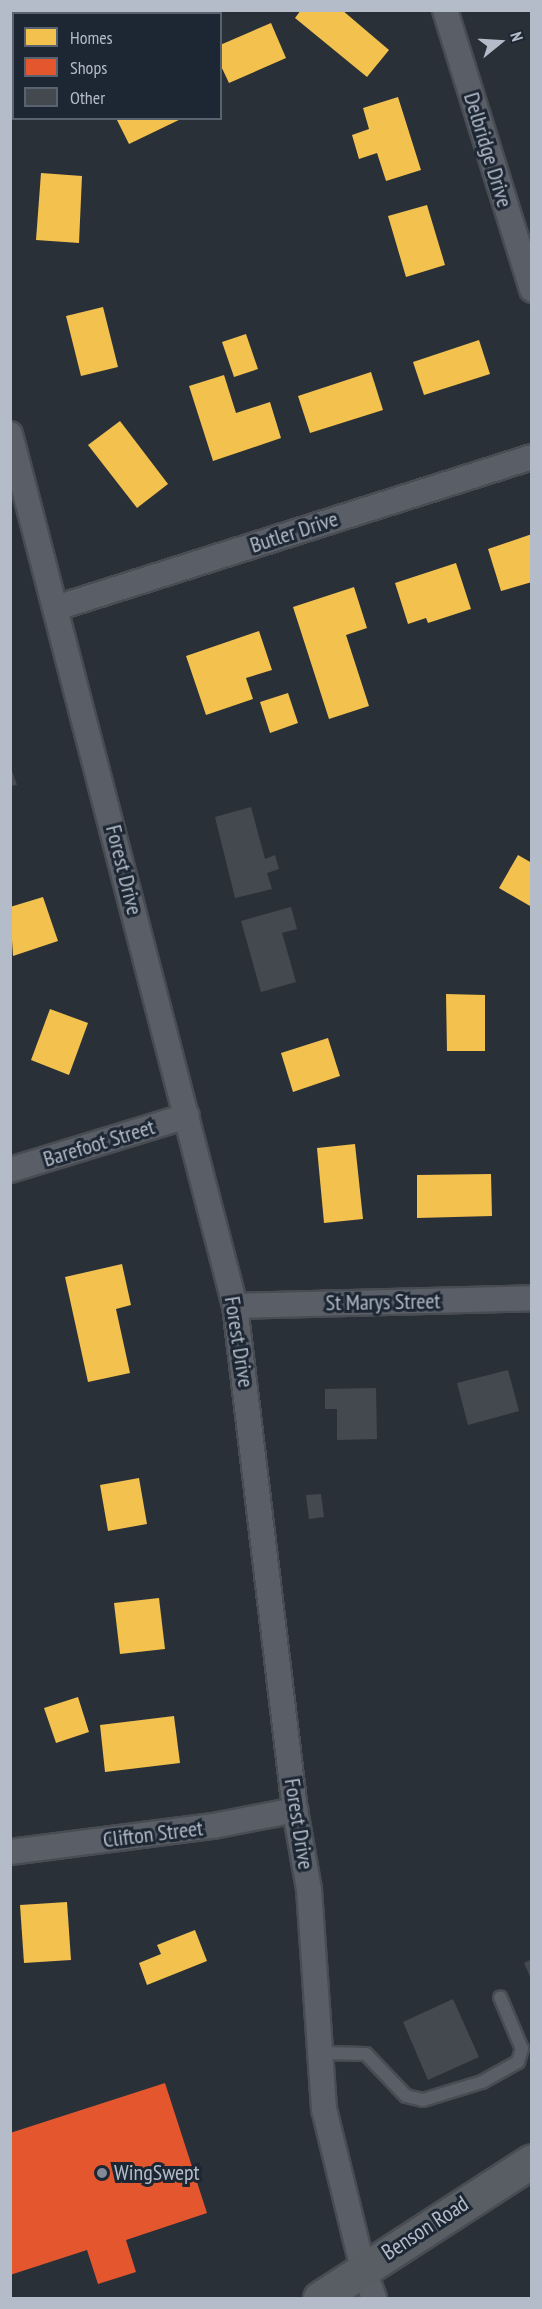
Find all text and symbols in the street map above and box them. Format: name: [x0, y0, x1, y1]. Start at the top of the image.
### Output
legend: [12, 12, 222, 120]
north arrow: [470, 12, 530, 72]
text: Homes: [70, 26, 113, 49]
text: N: [506, 29, 528, 44]
text: Shops: [70, 56, 107, 79]
text: Other: [70, 86, 105, 109]
street label: Delbridge Drive: [458, 89, 518, 211]
street label: Butler Drive: [247, 505, 341, 559]
street label: Forest Drive: [100, 822, 148, 918]
street label: Barefoot Street: [40, 1114, 158, 1172]
street label: St Marys Street: [325, 1288, 441, 1316]
street label: Forest Drive: [219, 1295, 259, 1389]
street label: Forest Drive: [279, 1777, 319, 1871]
street label: Clifton Street: [101, 1815, 205, 1853]
place label: WingSwept: [114, 2160, 200, 2186]
marker: WingSwept: [95, 2166, 109, 2180]
street label: Benson Road: [377, 2190, 473, 2266]

